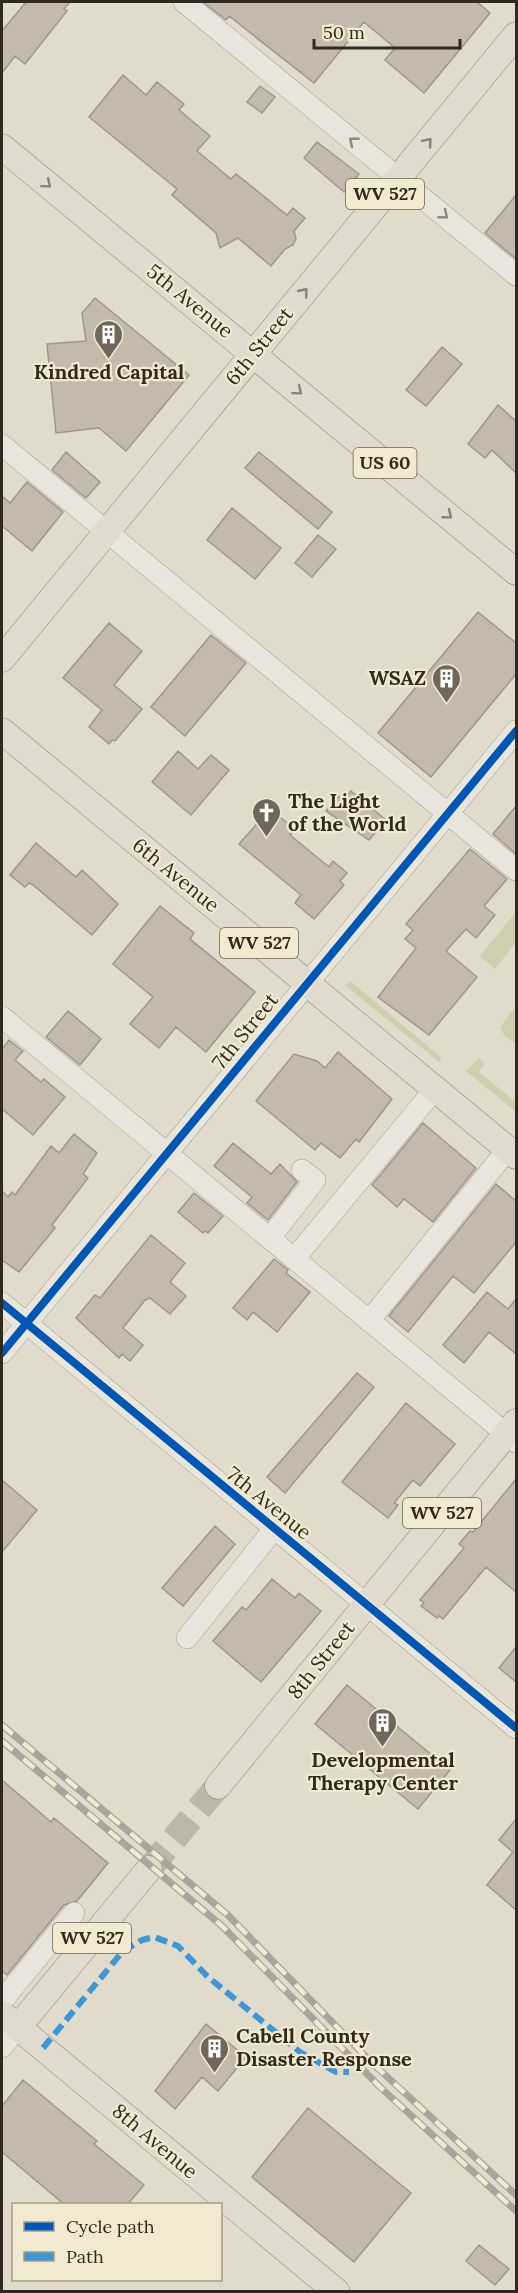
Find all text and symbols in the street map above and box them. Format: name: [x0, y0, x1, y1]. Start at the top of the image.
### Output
scale bar: [314, 12, 460, 50]
text: 50 m: [323, 21, 365, 44]
one-way arrow: [349, 137, 360, 148]
one-way arrow: [421, 138, 432, 149]
one-way arrow: [40, 177, 51, 188]
road number: WV 527: [346, 179, 424, 209]
one-way arrow: [437, 208, 448, 219]
street label: 5th Avenue: [142, 258, 239, 343]
one-way arrow: [296, 287, 307, 298]
street label: 6th Street: [220, 301, 298, 390]
building icon: Kindred Capital: [93, 318, 125, 360]
place label: Kindred Capital: [34, 359, 184, 384]
one-way arrow: [291, 384, 302, 395]
road number: US 60: [354, 448, 416, 478]
one-way arrow: [442, 508, 453, 519]
building icon: WSAZ: [431, 662, 463, 704]
place label: WSAZ: [369, 665, 426, 690]
place label: The Light of the World: [288, 788, 407, 836]
church icon: The Light of the World: [251, 796, 283, 838]
street label: 6th Avenue: [128, 832, 225, 917]
road number: WV 527: [220, 928, 298, 958]
street label: 7th Street: [206, 987, 283, 1074]
street label: 7th Avenue: [222, 1461, 317, 1545]
road number: WV 527: [403, 1498, 481, 1528]
street label: 8th Street: [282, 1616, 360, 1704]
building icon: Developmental Therapy Center: [367, 1706, 399, 1748]
place label: Developmental Therapy Center: [308, 1747, 458, 1795]
road number: WV 527: [53, 1923, 131, 1953]
place label: Cabell County Disaster Response: [236, 2023, 412, 2071]
building icon: Cabell County Disaster Response: [199, 2032, 231, 2074]
street label: 8th Avenue: [107, 2098, 203, 2184]
legend: [12, 2203, 222, 2281]
text: Cycle path: [66, 2215, 155, 2238]
text: Path: [66, 2245, 104, 2268]

